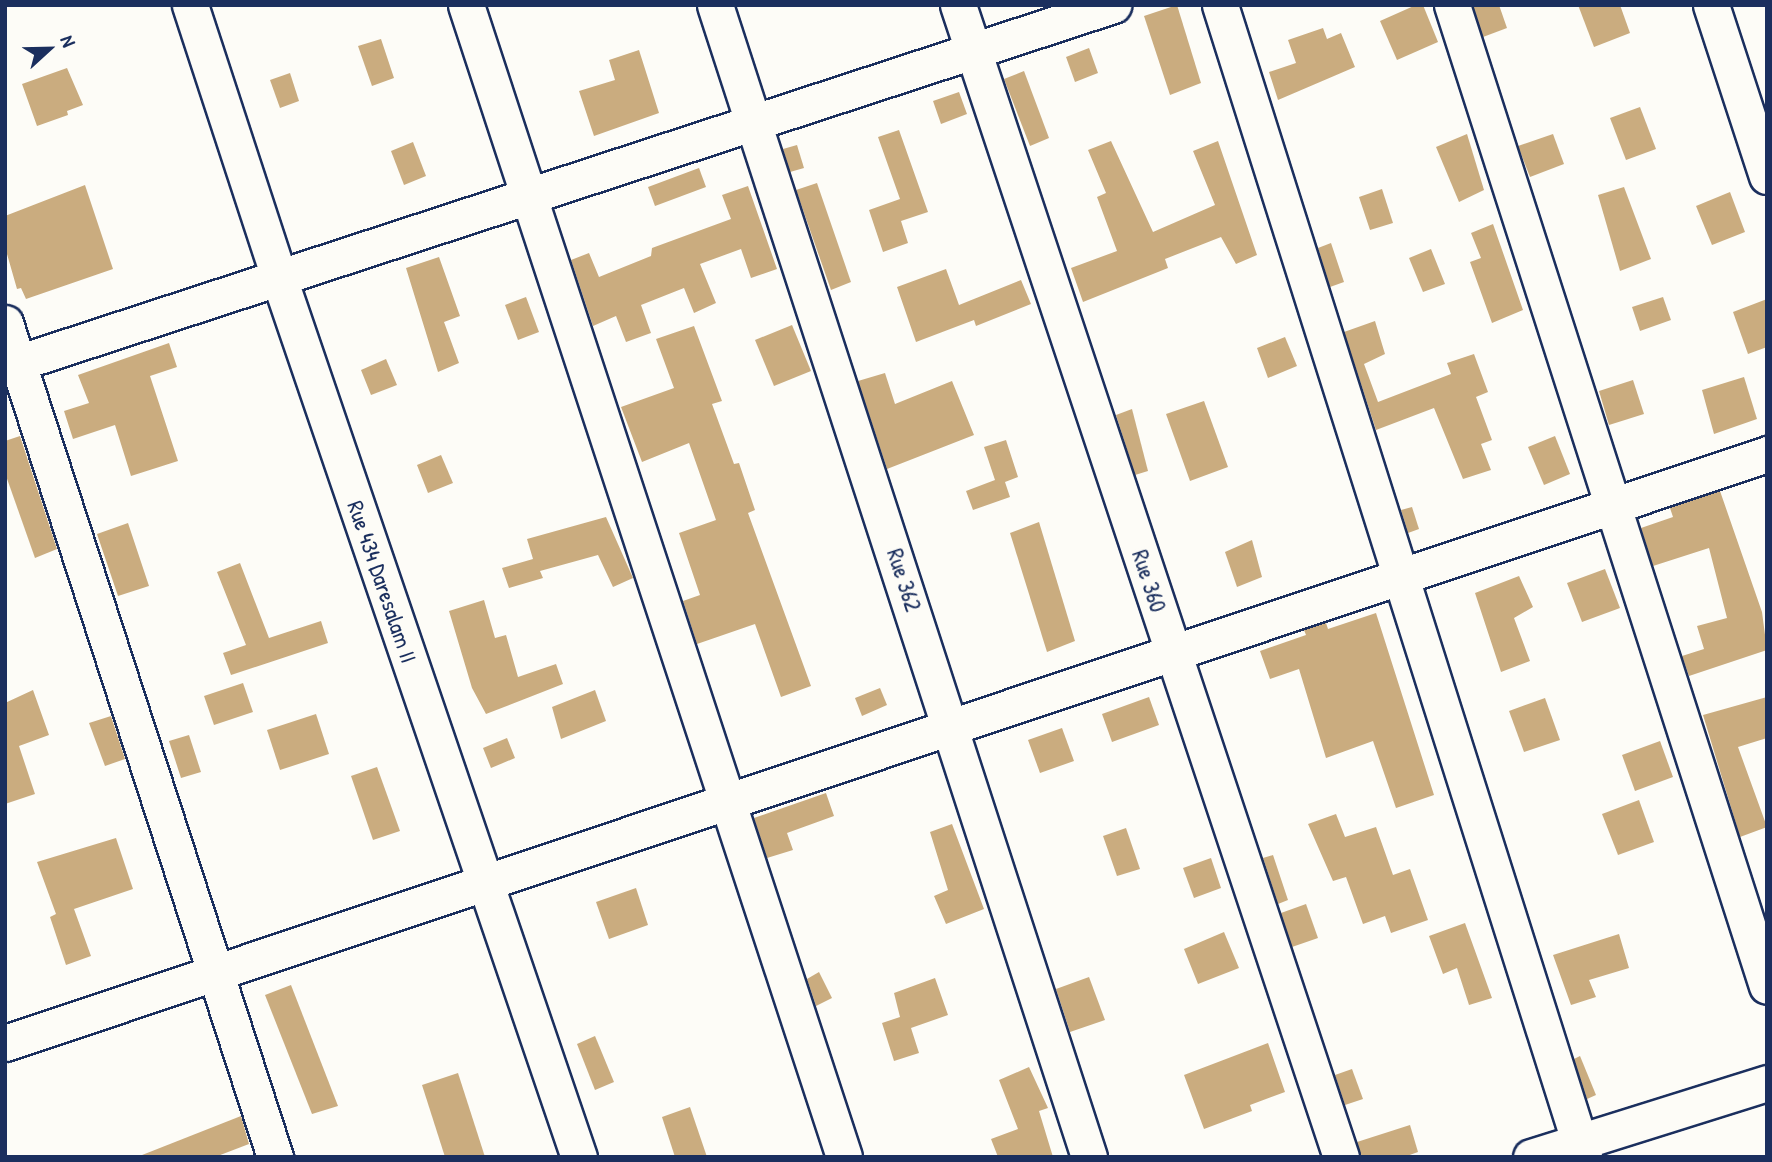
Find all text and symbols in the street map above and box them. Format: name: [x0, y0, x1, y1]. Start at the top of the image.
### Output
north arrow: [14, 14, 84, 84]
text: N: [55, 32, 82, 51]
street label: Rue 434 Daresalam II: [341, 497, 423, 667]
street label: Rue 362: [881, 545, 927, 615]
street label: Rue 360: [1126, 546, 1172, 616]

